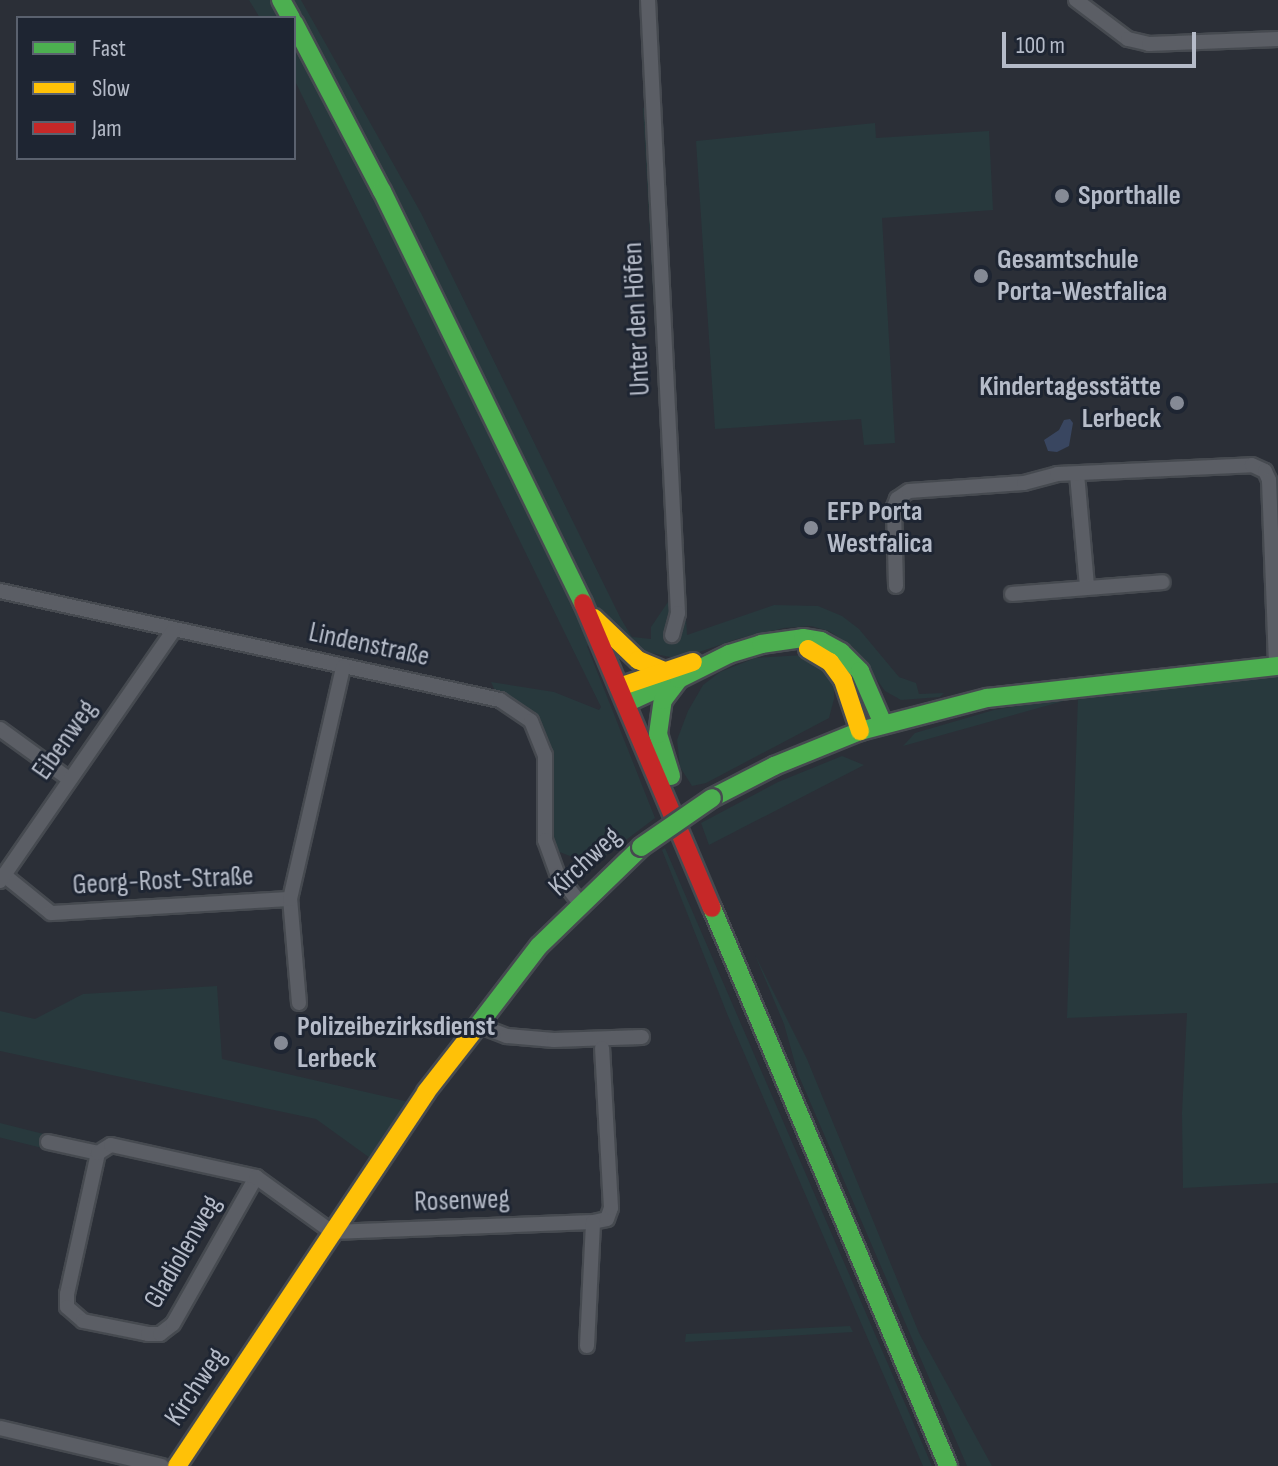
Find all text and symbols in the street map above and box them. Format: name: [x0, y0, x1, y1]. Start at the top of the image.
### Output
legend: [16, 16, 296, 160]
scale bar: [1006, 16, 1200, 66]
text: 100 m: [1016, 31, 1065, 60]
text: Fast: [92, 34, 126, 63]
text: Slow: [92, 74, 130, 103]
text: Jam: [92, 114, 122, 143]
place label: Sporthalle: [1078, 179, 1181, 213]
marker: Sporthalle: [1053, 187, 1071, 205]
street label: Unter den Höfen: [616, 241, 658, 397]
place label: Gesamtschule Porta-Westfalica: [997, 243, 1167, 309]
marker: Gesamtschule Porta-Westfalica: [972, 267, 990, 285]
place label: Kindertagesstätte Lerbeck: [979, 370, 1161, 436]
marker: Kindertagesstätte Lerbeck: [1168, 394, 1186, 412]
place label: EFP Porta Westfalica: [827, 495, 933, 561]
marker: EFP Porta Westfalica: [802, 519, 820, 537]
street label: Lindenstraße: [306, 616, 432, 674]
street label: Eibenweg: [26, 694, 104, 786]
street label: Kirchweg: [542, 820, 628, 904]
street label: Georg-Rost-Straße: [72, 859, 254, 903]
place label: Polizeibezirksdienst Lerbeck: [297, 1010, 495, 1076]
marker: Polizeibezirksdienst Lerbeck: [272, 1034, 290, 1052]
street label: Rosenweg: [414, 1183, 510, 1219]
street label: Gladiolenweg: [137, 1189, 229, 1315]
street label: Kirchweg: [158, 1342, 234, 1432]

